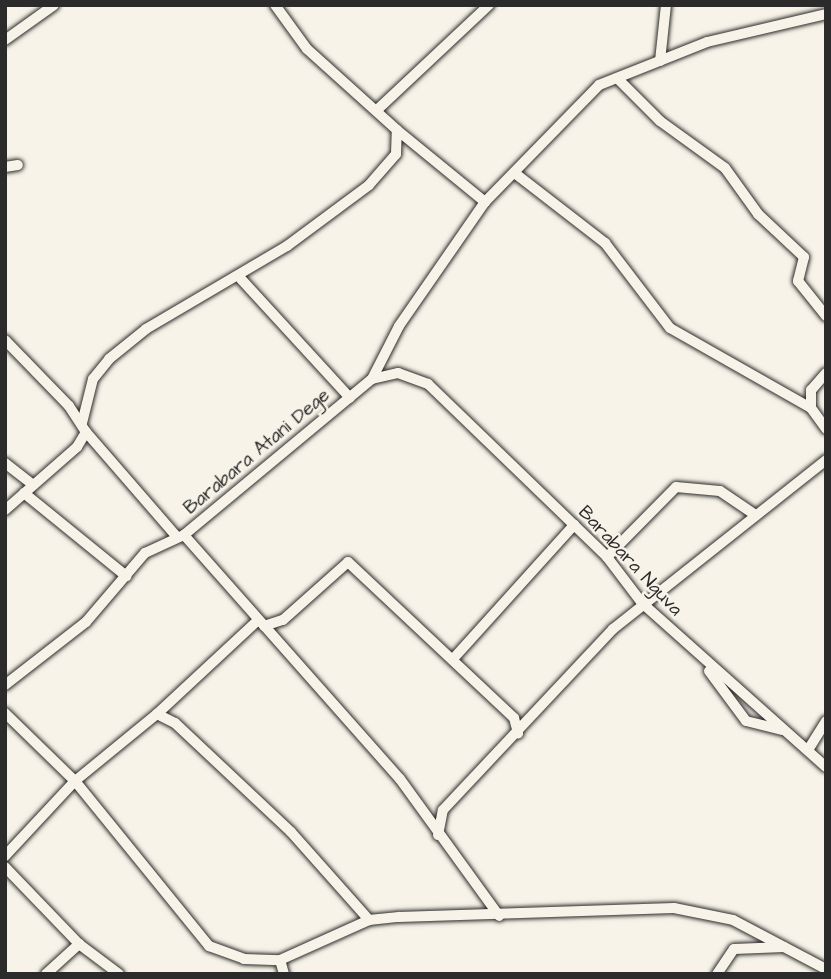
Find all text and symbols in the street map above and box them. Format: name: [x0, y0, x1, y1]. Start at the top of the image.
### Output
street label: Barabara Atani Dege: [179, 384, 335, 520]
street label: Barabara Nguva: [573, 501, 687, 621]

